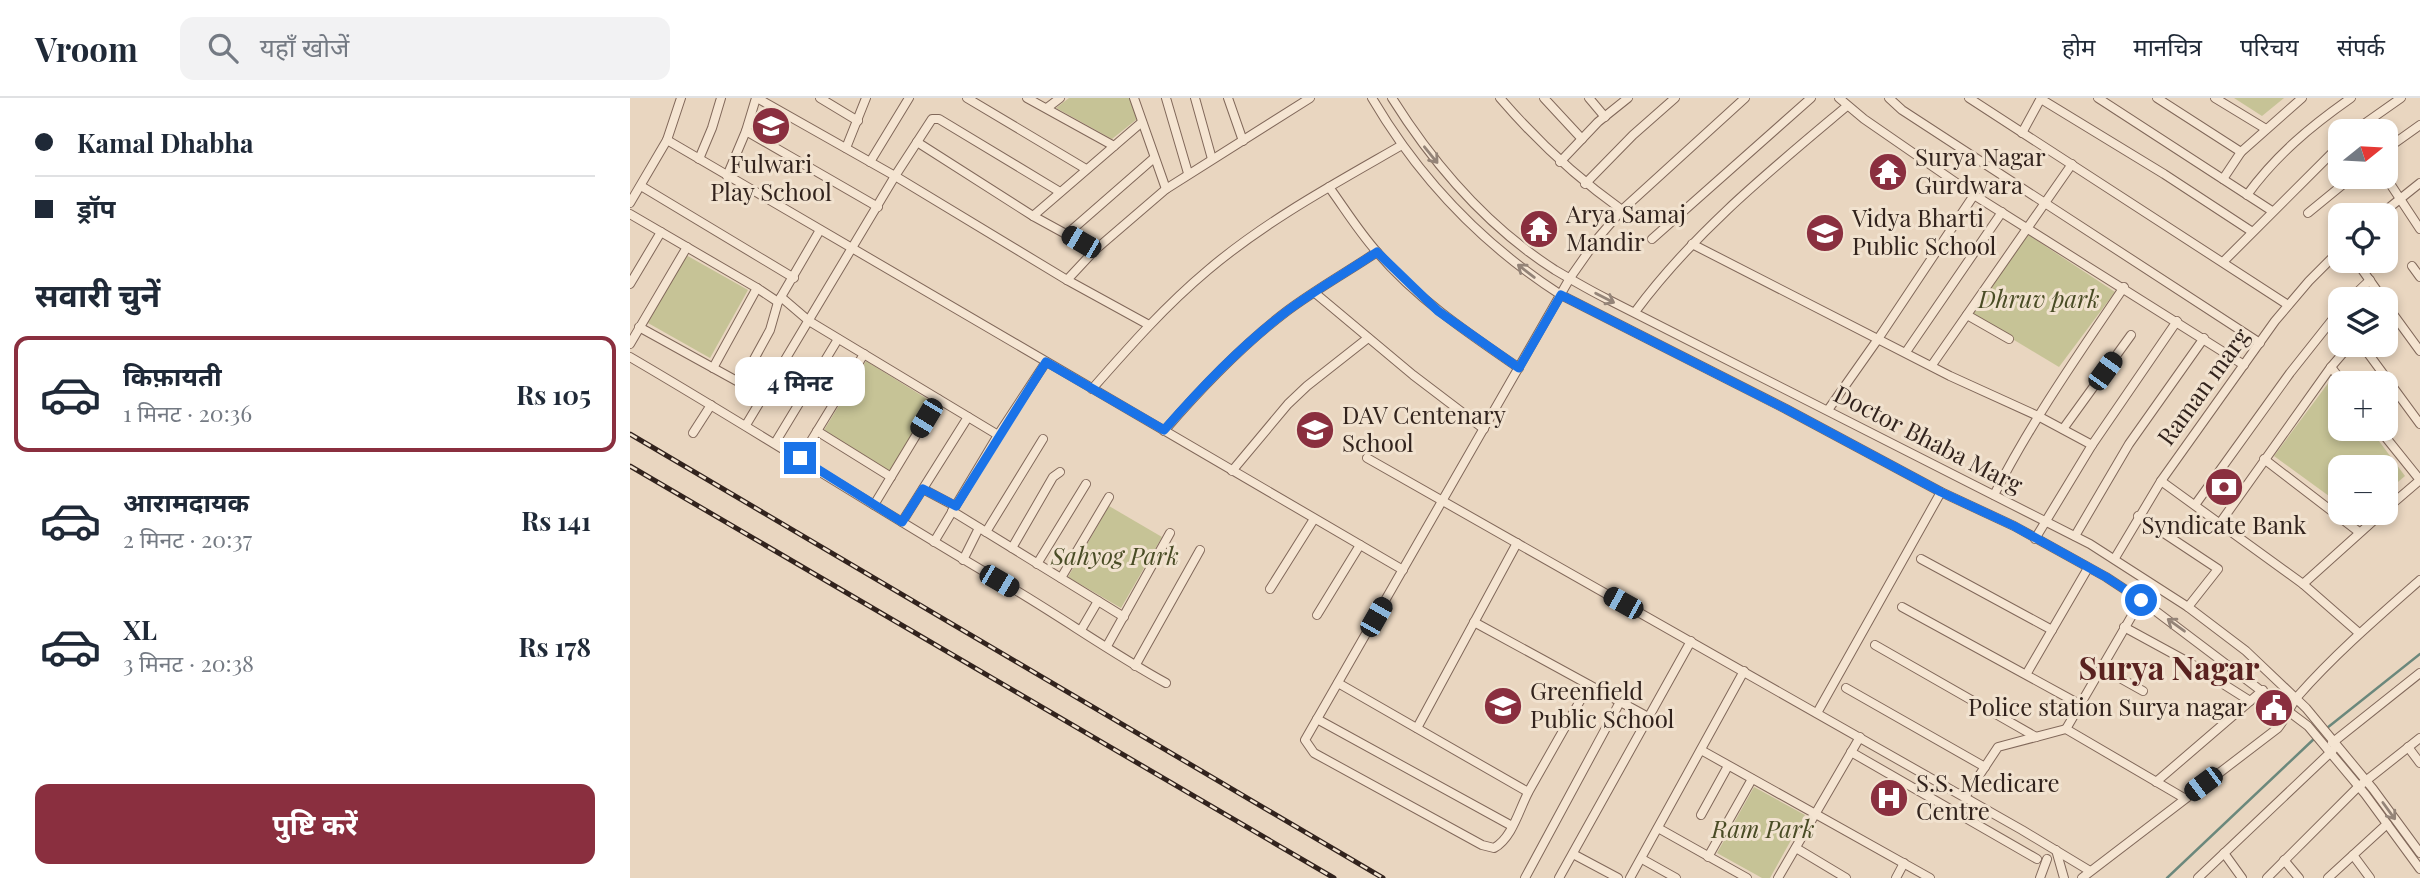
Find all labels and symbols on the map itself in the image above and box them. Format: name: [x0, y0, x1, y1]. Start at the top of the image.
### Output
school or university icon: Fulwari Play School: [750, 105, 792, 147]
north arrow: [2328, 119, 2398, 189]
place label: Surya Nagar Gurdwara: [1915, 140, 2046, 200]
one-way arrow: [1423, 145, 1438, 163]
place label: Fulwari Play School: [710, 147, 832, 207]
temple icon: Surya Nagar Gurdwara: [1867, 151, 1909, 193]
place label: Arya Samaj Mandir: [1565, 197, 1686, 257]
place label: Vidya Bharti Public School: [1851, 201, 1997, 261]
temple icon: Arya Samaj Mandir: [1518, 208, 1560, 250]
school or university icon: Vidya Bharti Public School: [1804, 212, 1846, 254]
car: [1058, 222, 1105, 262]
one-way arrow: [1517, 263, 1535, 278]
park label: Dhruv park: [1977, 282, 2100, 314]
one-way arrow: [1594, 291, 1615, 305]
street label: Raman marg: [2149, 320, 2256, 451]
car: [2085, 348, 2126, 394]
callout: 4 मिनट: [735, 356, 865, 406]
street label: Doctor Bhaba Marg: [1829, 377, 2029, 500]
car: [907, 395, 946, 441]
place label: DAV Centenary School: [1342, 398, 1506, 458]
school or university icon: DAV Centenary School: [1294, 409, 1336, 451]
route end: [784, 442, 816, 474]
bank icon: Syndicate Bank: [2203, 466, 2245, 508]
place label: Syndicate Bank: [2141, 508, 2307, 540]
park label: Sahyog Park: [1050, 539, 1179, 571]
car: [976, 561, 1023, 601]
car: [1600, 584, 1647, 622]
route start: [2125, 584, 2157, 616]
car: [1357, 594, 1396, 640]
one-way arrow: [2167, 618, 2186, 632]
district label: Surya Nagar: [2078, 645, 2260, 688]
place label: Greenfield Public School: [1530, 674, 1675, 734]
school or university icon: Greenfield Public School: [1482, 685, 1524, 727]
public building icon: Police station Surya nagar: [2253, 687, 2295, 729]
place label: Police station Surya nagar: [1968, 690, 2247, 722]
car: [2180, 763, 2227, 805]
place label: S.S. Medicare Centre: [1916, 766, 2060, 826]
hospital icon: S.S. Medicare Centre: [1868, 777, 1910, 819]
one-way arrow: [2382, 802, 2397, 820]
park label: Ram Park: [1710, 812, 1815, 844]

